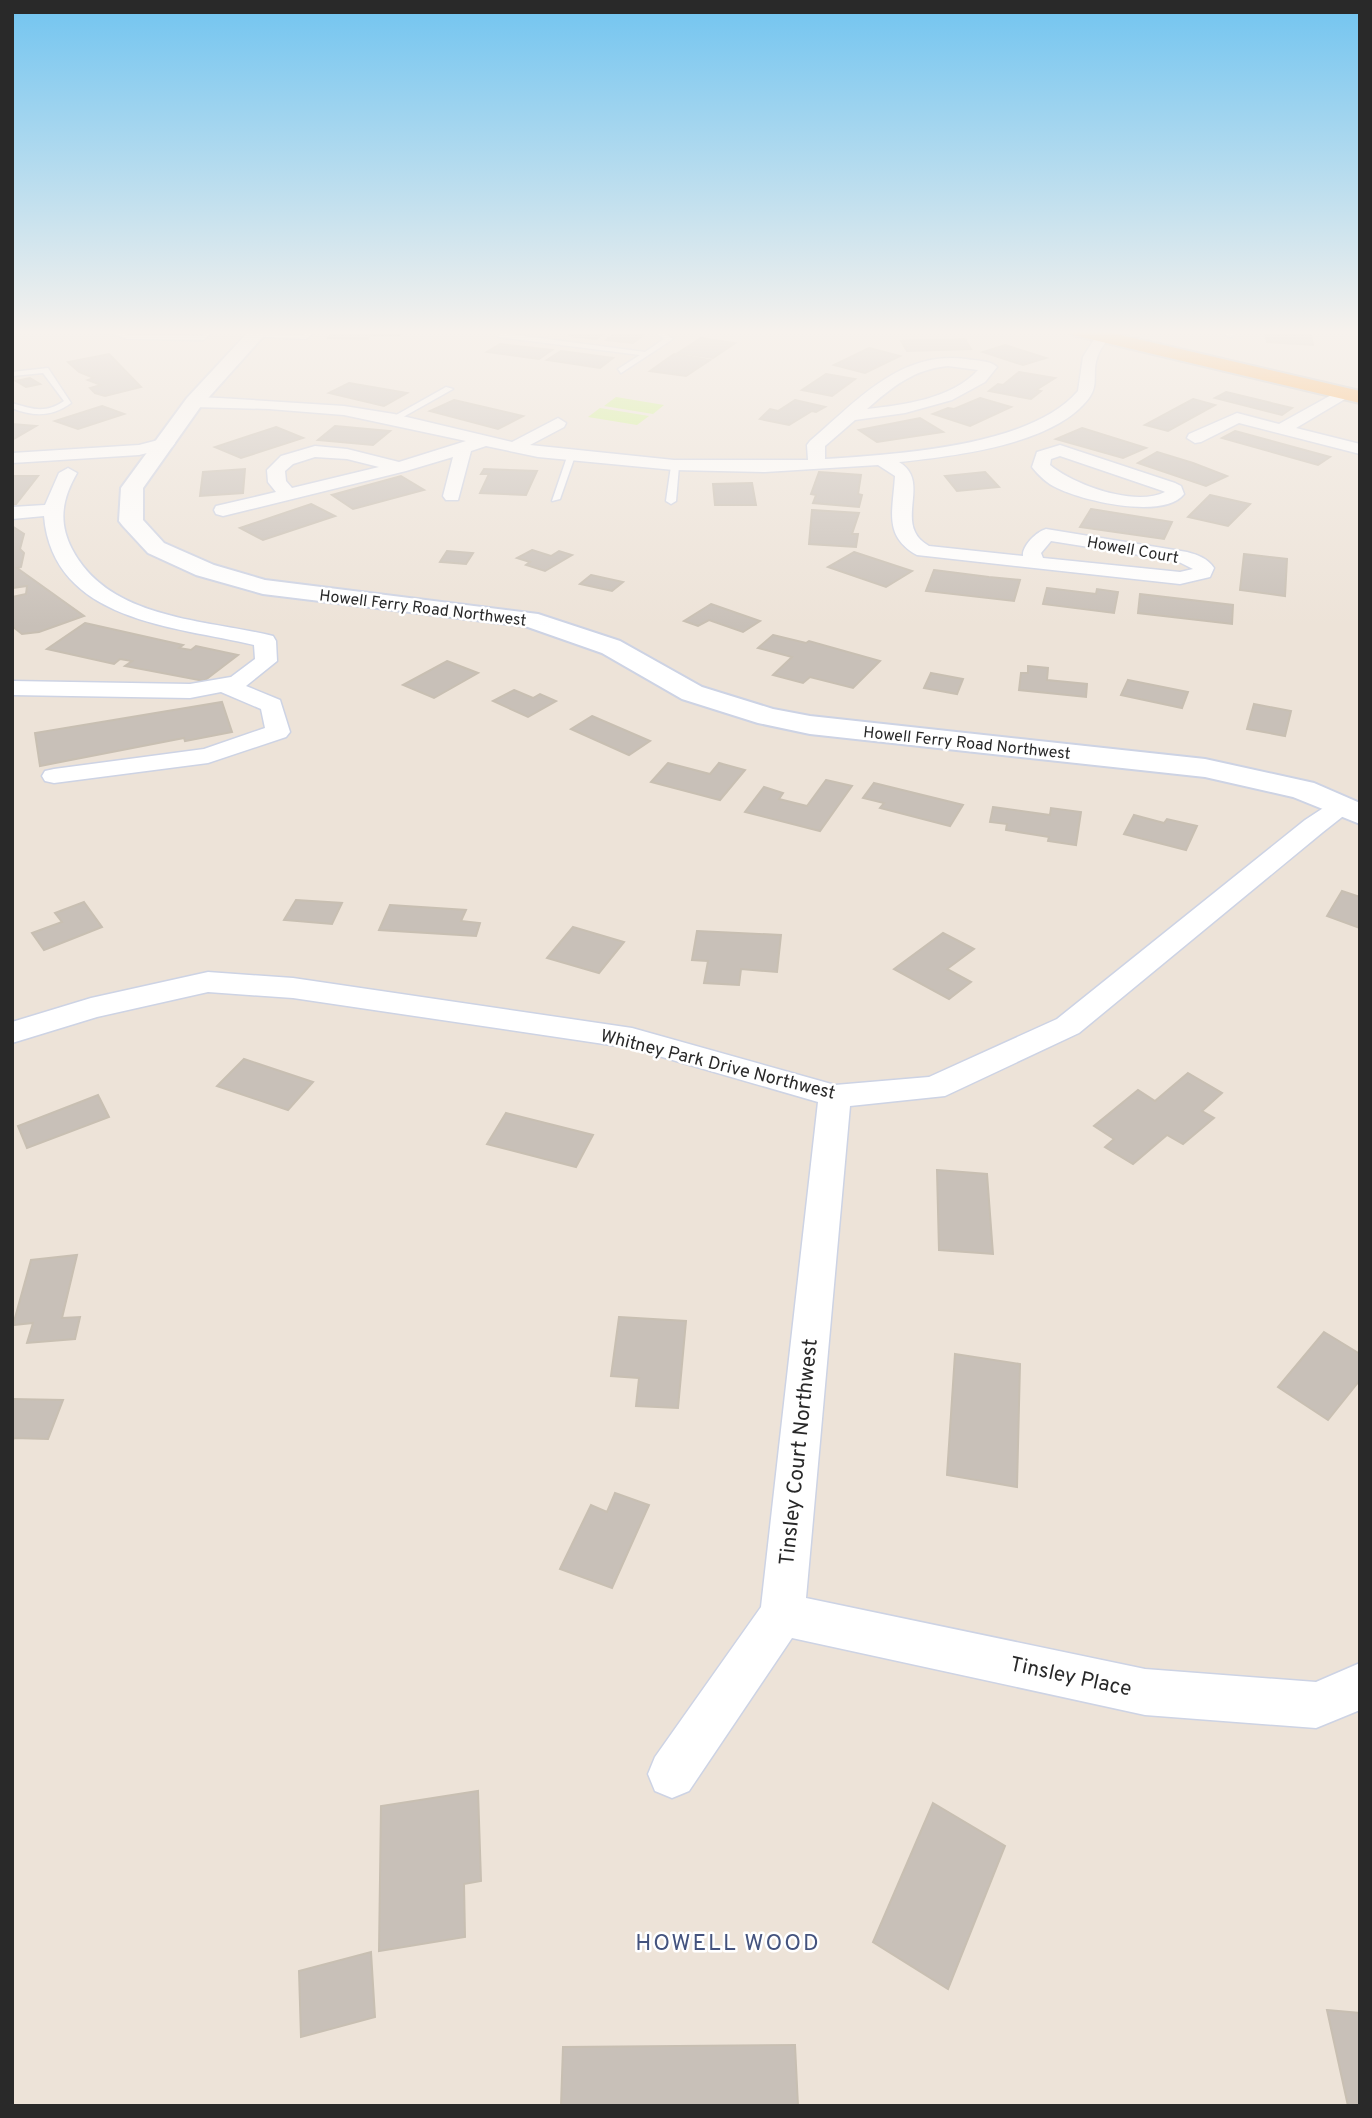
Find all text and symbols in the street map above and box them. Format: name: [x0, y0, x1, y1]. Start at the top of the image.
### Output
street label: Howell Court: [1085, 533, 1180, 569]
street label: Howell Ferry Road Northwest: [318, 586, 527, 632]
street label: Howell Ferry Road Northwest: [862, 723, 1071, 765]
street label: Whitney Park Drive Northwest: [598, 1025, 837, 1106]
street label: Tinsley Court Northwest: [774, 1337, 825, 1567]
street label: Tinsley Place: [1007, 1651, 1134, 1704]
district label: HOWELL WOOD: [635, 1930, 821, 1959]

